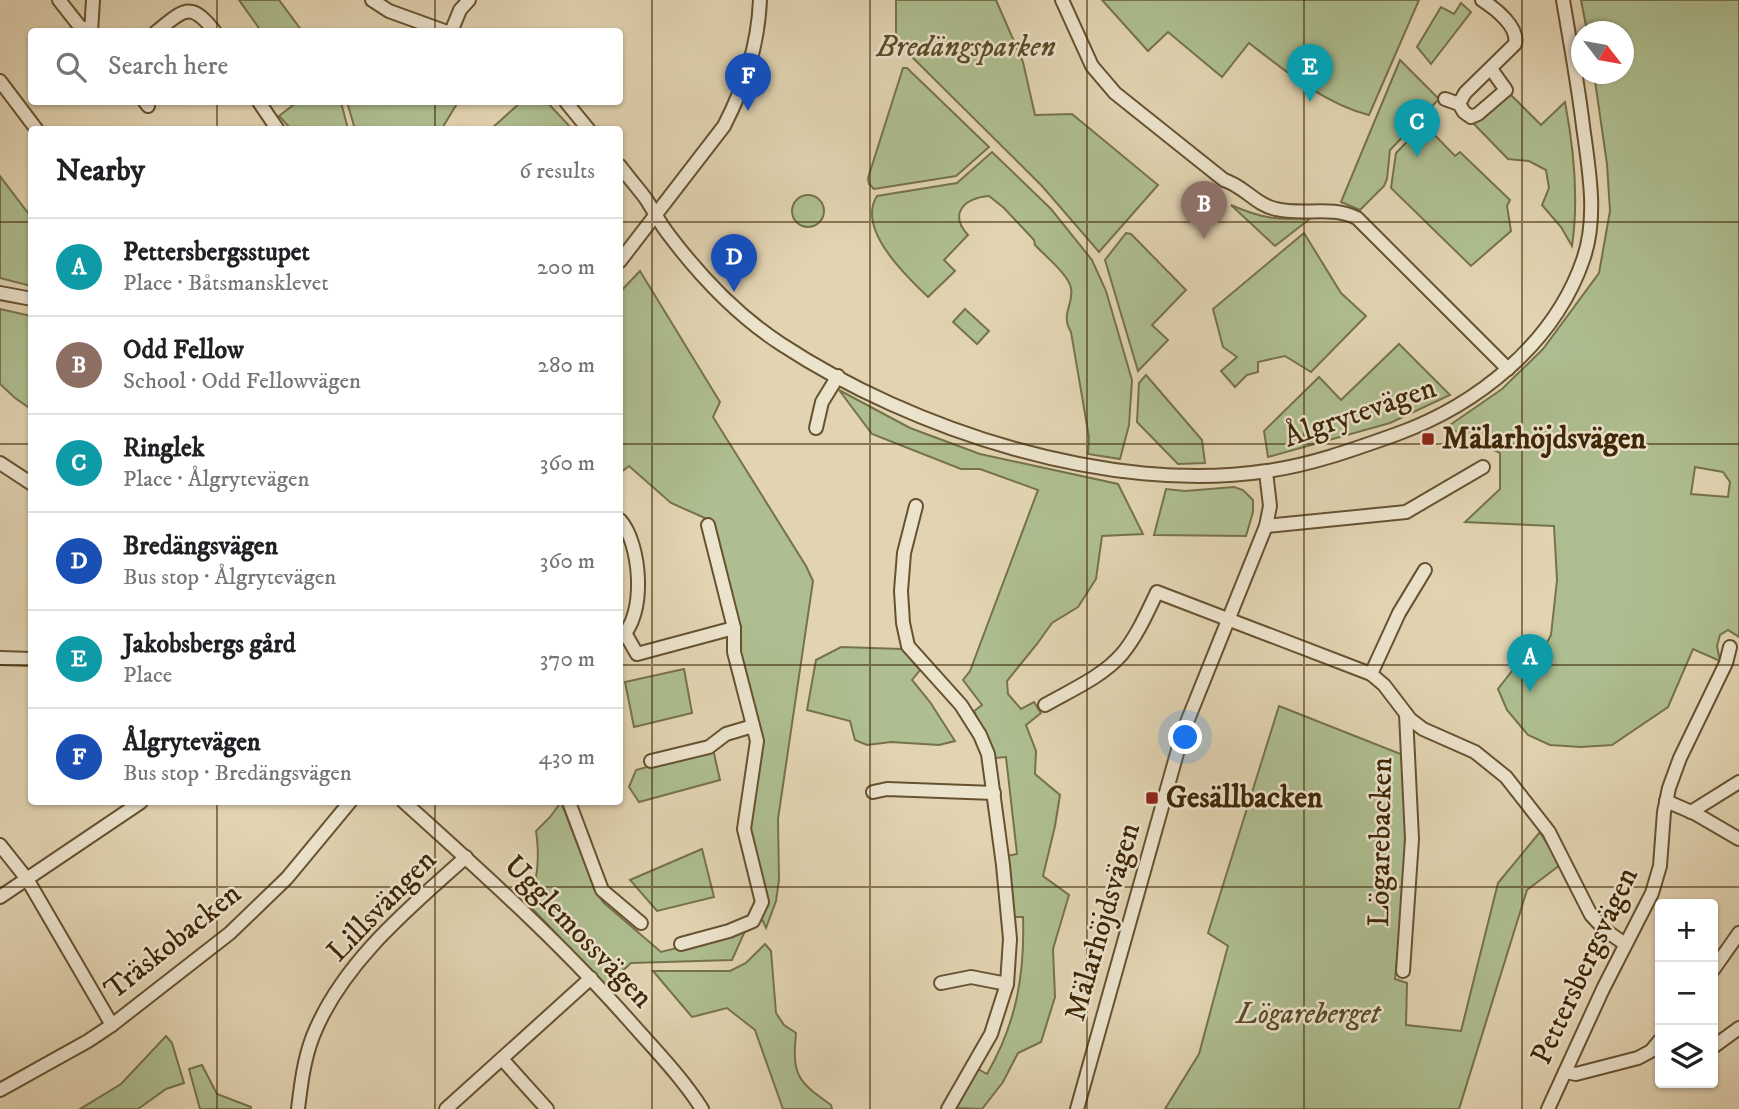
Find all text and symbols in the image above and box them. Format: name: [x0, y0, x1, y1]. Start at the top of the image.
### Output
north arrow: [1571, 21, 1634, 84]
search box: [28, 28, 623, 105]
park label: Bredängsparken: [875, 29, 1056, 66]
pin: E: [1287, 44, 1333, 102]
icon: search: [52, 48, 90, 86]
text: Search here: [108, 50, 228, 83]
pin: F: [725, 53, 771, 111]
pin: C: [1394, 99, 1440, 157]
text: Nearby: [56, 153, 145, 190]
text: 6 results: [519, 157, 595, 186]
pin: B: [1181, 181, 1227, 239]
pin: D: [711, 234, 757, 292]
text: Pettersbergsstupet: [123, 236, 310, 269]
text: A: [72, 253, 86, 282]
text: 200 m: [537, 253, 595, 282]
text: Place · Båtsmansklevet: [123, 269, 329, 298]
text: Odd Fellow: [123, 334, 244, 367]
text: B: [72, 351, 86, 380]
text: 280 m: [538, 351, 595, 380]
text: School · Odd Fellowvägen: [123, 367, 361, 396]
street label: Ålgrytevägen: [1278, 368, 1441, 456]
place label: Mälarhöjdsvägen: [1442, 421, 1646, 458]
marker: Mälarhöjdsvägen: [1420, 431, 1436, 447]
text: Ringlek: [123, 432, 205, 465]
text: C: [71, 449, 87, 478]
text: 360 m: [540, 449, 595, 478]
text: Place · Ålgrytevägen: [123, 465, 310, 494]
text: Bredängsvägen: [123, 530, 278, 563]
text: D: [70, 547, 88, 576]
text: 360 m: [540, 547, 595, 576]
text: Bus stop · Ålgrytevägen: [123, 563, 336, 592]
text: Jakobsbergs gård: [123, 628, 296, 661]
pin: A: [1507, 634, 1553, 692]
text: E: [71, 645, 87, 674]
text: 370 m: [540, 645, 595, 674]
text: Place: [123, 661, 172, 690]
your location: [1168, 720, 1202, 754]
text: Ålgrytevägen: [123, 726, 261, 759]
text: F: [72, 743, 86, 772]
text: 430 m: [539, 743, 595, 772]
street label: Lögarebacken: [1361, 757, 1401, 927]
text: Bus stop · Bredängsvägen: [123, 759, 352, 788]
place label: Gesällbacken: [1166, 780, 1323, 817]
marker: Gesällbacken: [1144, 790, 1160, 806]
street label: Mälarhöjdsvägen: [1057, 819, 1149, 1025]
street label: Lillsvängen: [319, 842, 445, 970]
street label: Ugglemossvägen: [496, 848, 661, 1017]
street label: Pettersbergsvägen: [1523, 861, 1647, 1070]
street label: Träskobacken: [97, 875, 249, 1008]
map controls: [1655, 899, 1718, 1088]
button: +: [1655, 899, 1718, 962]
button: −: [1655, 962, 1718, 1025]
park label: Lögareberget: [1234, 996, 1382, 1033]
button: layers: [1655, 1025, 1718, 1088]

